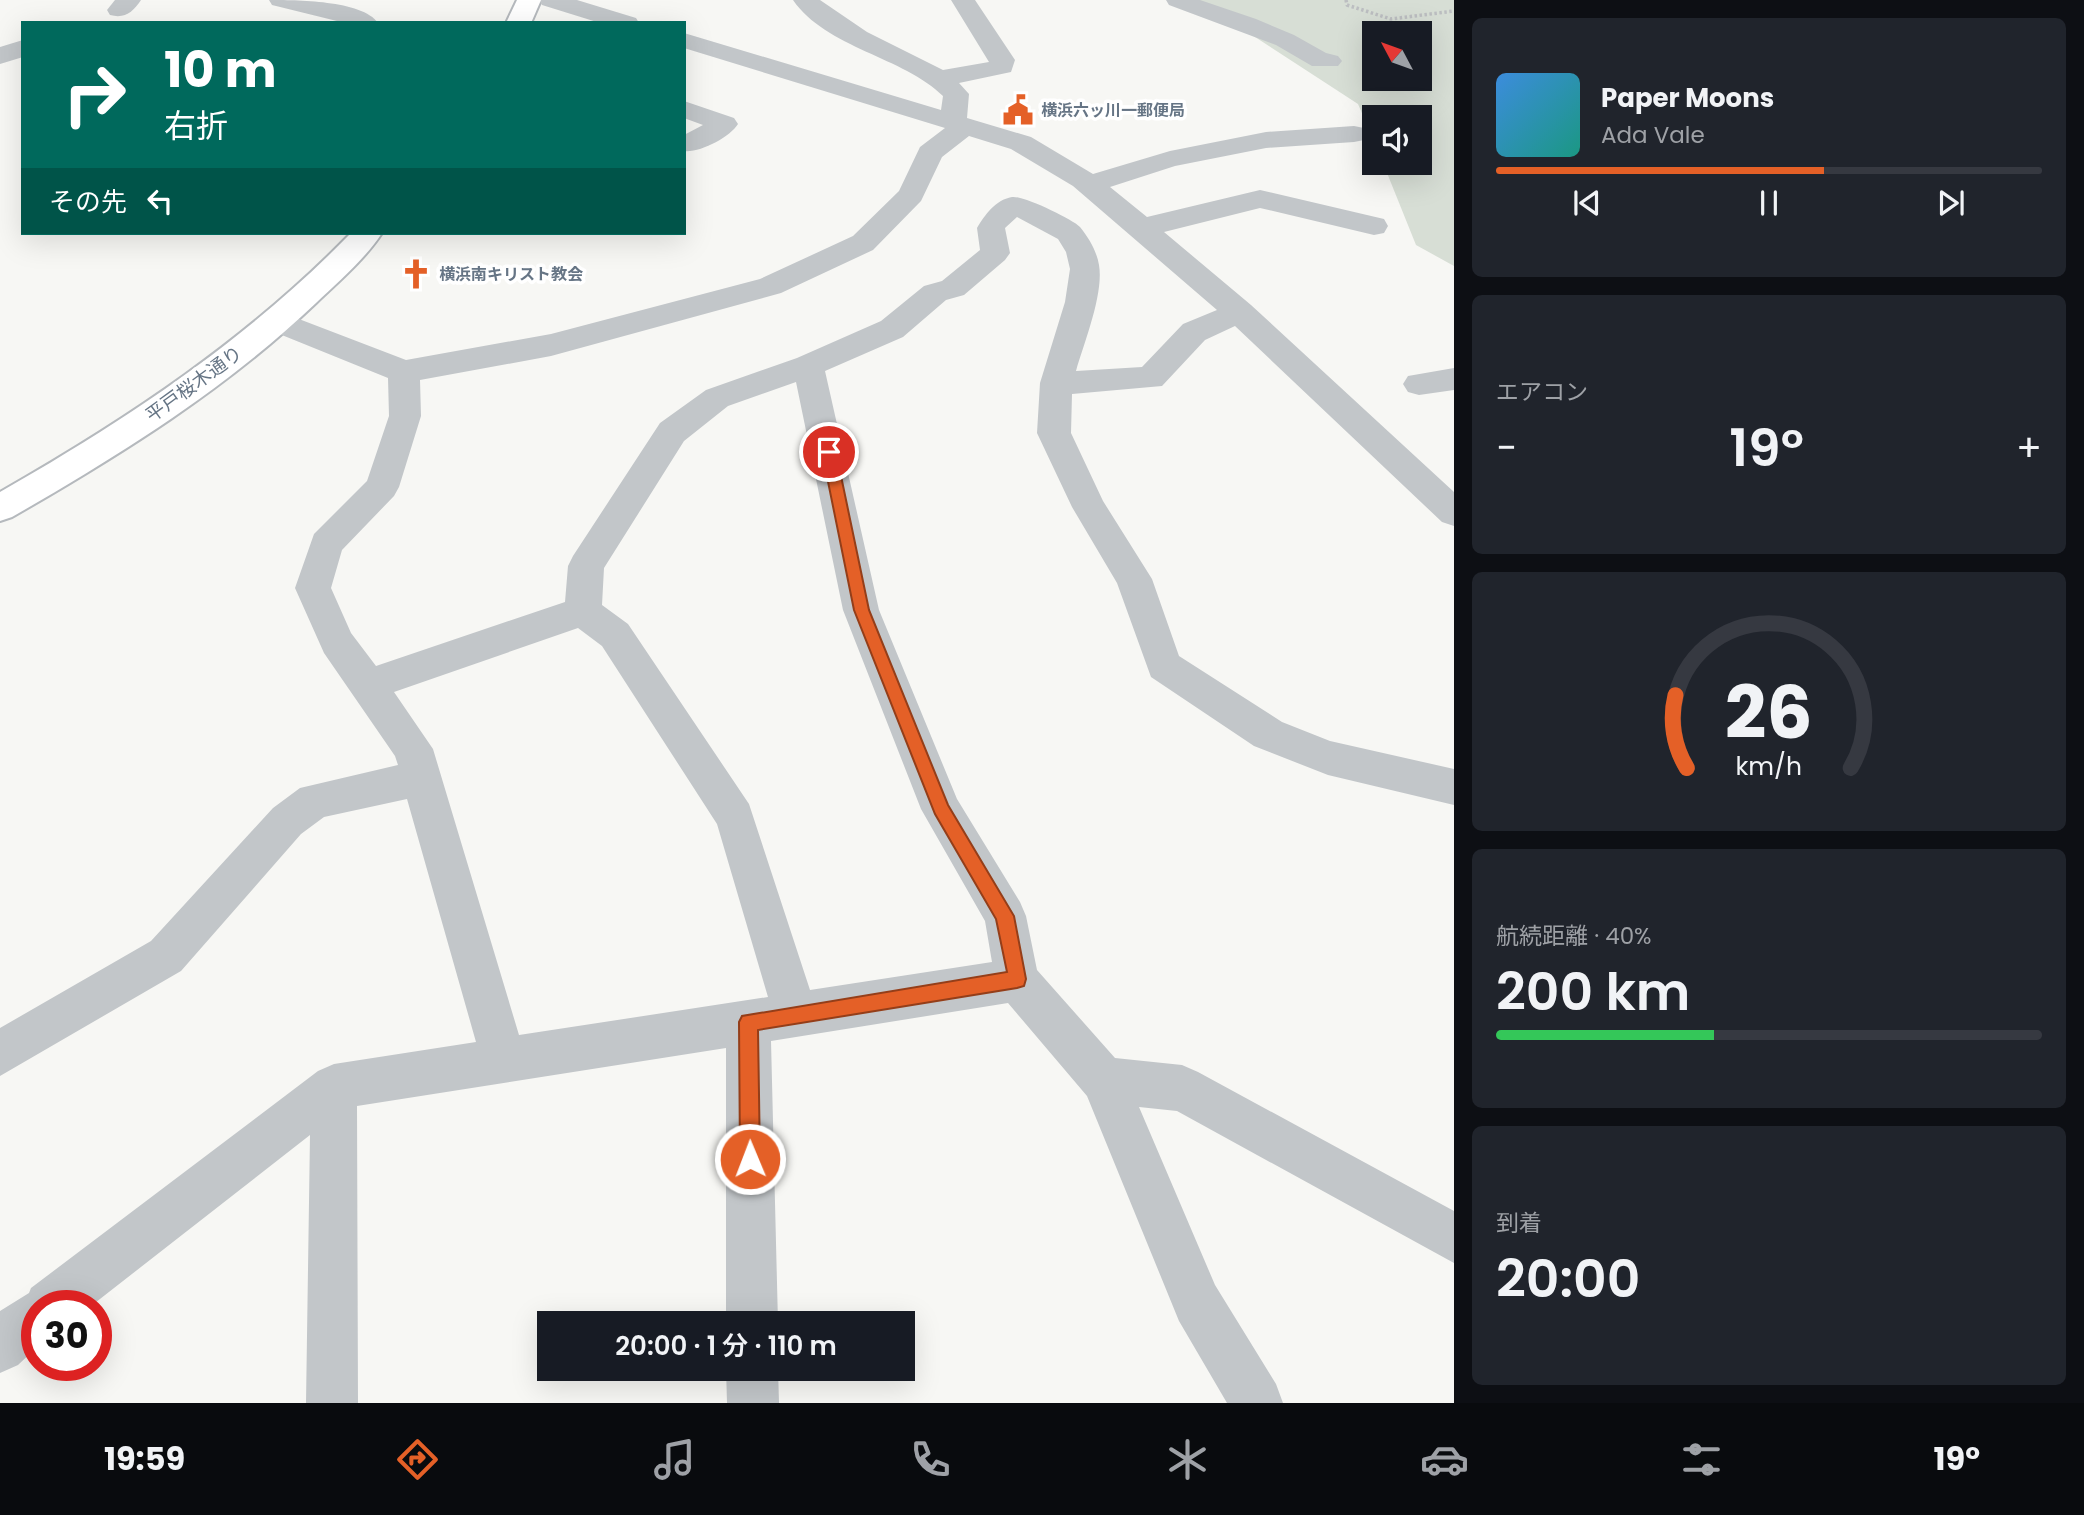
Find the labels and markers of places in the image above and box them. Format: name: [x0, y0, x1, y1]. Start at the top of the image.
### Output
public building icon: 横浜六ッ川一郵便局: [1001, 93, 1035, 127]
place label: 横浜六ッ川一郵便局: [1041, 99, 1185, 122]
church icon: 横浜南キリスト教会: [399, 257, 433, 291]
place label: 横浜南キリスト教会: [439, 263, 583, 286]
pin: [799, 422, 859, 482]

